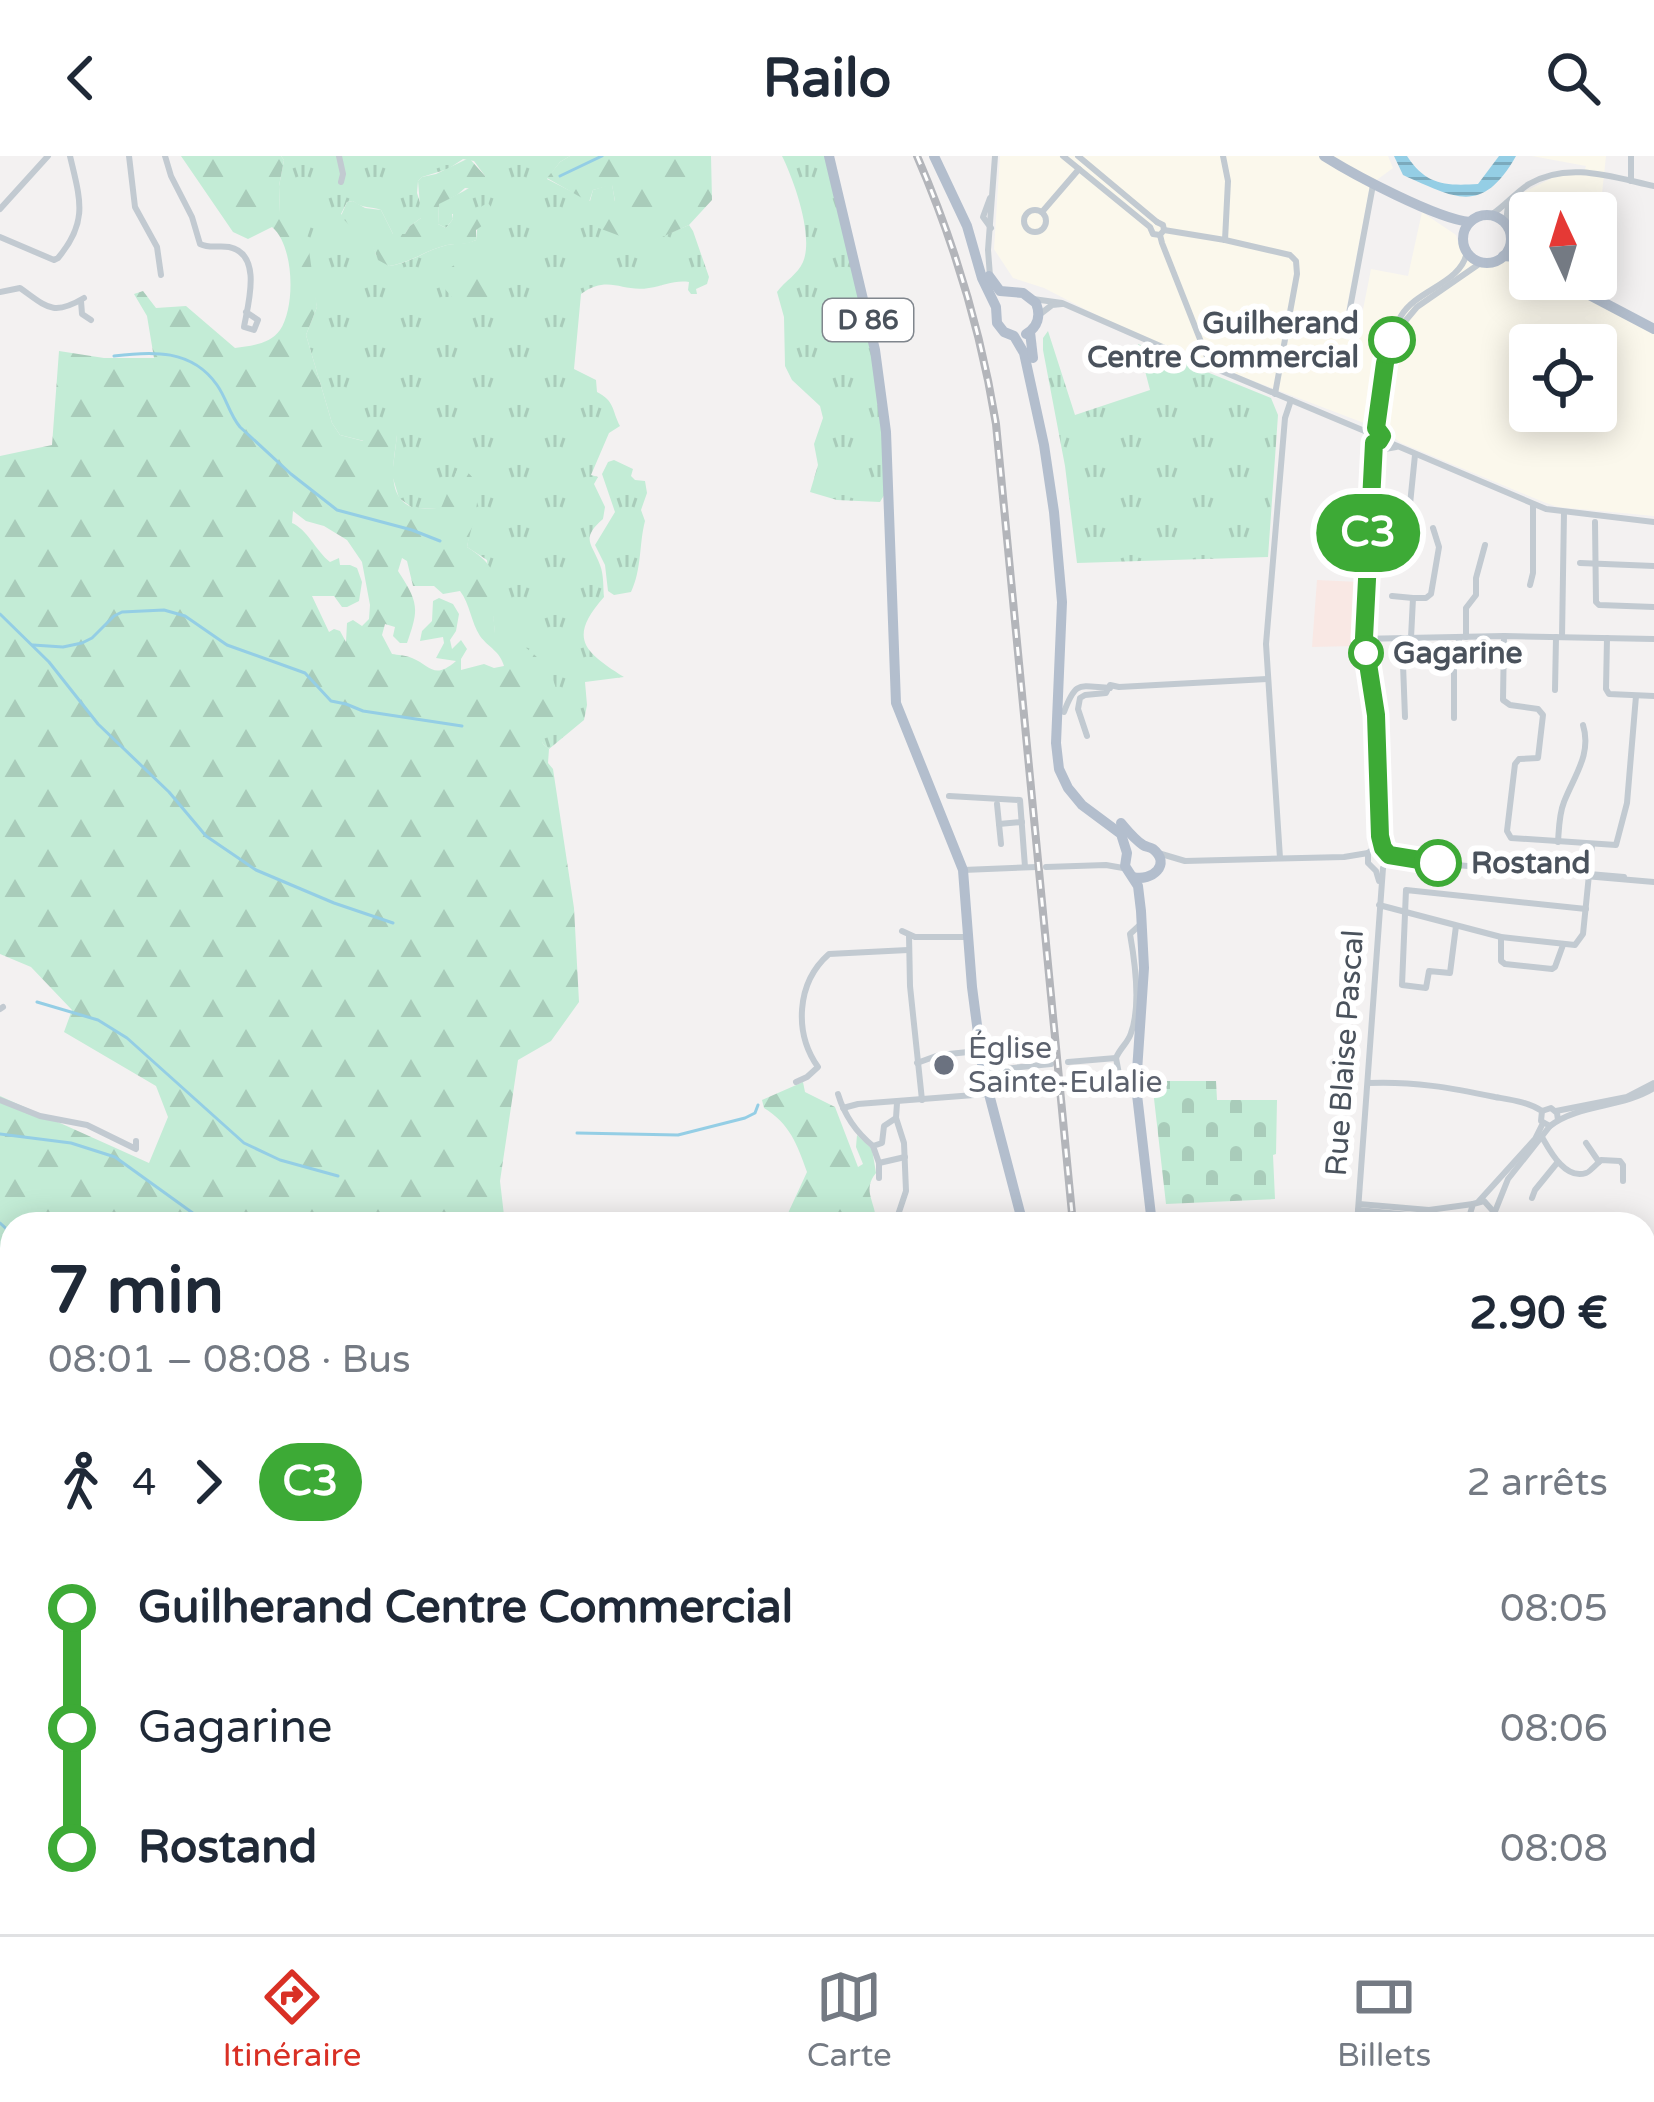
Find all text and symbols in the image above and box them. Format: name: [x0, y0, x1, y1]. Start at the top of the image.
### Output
icon: back: [48, 45, 114, 111]
icon: search: [1540, 45, 1606, 111]
text: Railo: [763, 46, 891, 111]
north arrow: [1509, 192, 1617, 300]
map controls: [1509, 192, 1617, 432]
road number: D 86: [823, 299, 913, 341]
place label: Guilherand Centre Commercial: [1087, 305, 1359, 376]
marker: Guilherand Centre Commercial: [1370, 318, 1414, 362]
button: locate: [1509, 324, 1617, 432]
line badge: C3: [1314, 494, 1422, 572]
text: C3: [1340, 507, 1396, 558]
place label: Gagarine: [1393, 635, 1523, 672]
marker: Gagarine: [1350, 637, 1382, 669]
marker: Rostand: [1416, 841, 1460, 885]
place label: Rostand: [1471, 845, 1590, 882]
street label: Rue Blaise Pascal: [1318, 929, 1372, 1177]
place label: Église Sainte-Eulalie: [968, 1030, 1162, 1101]
marker: Église Sainte-Eulalie: [931, 1052, 957, 1078]
text: 7 min: [48, 1251, 224, 1331]
text: 2.90 €: [1469, 1287, 1608, 1341]
text: 08:01 – 08:08 · Bus: [48, 1336, 411, 1383]
icon: walk: [48, 1449, 114, 1515]
icon: forward: [175, 1449, 241, 1515]
text: C3: [283, 1456, 338, 1507]
text: 4: [132, 1459, 157, 1506]
text: 2 arrêts: [1466, 1459, 1608, 1506]
text: Guilherand Centre Commercial: [138, 1581, 793, 1635]
text: 08:05: [1500, 1585, 1608, 1632]
text: Gagarine: [138, 1701, 332, 1755]
text: 08:06: [1500, 1705, 1608, 1752]
text: Rostand: [138, 1821, 317, 1875]
text: 08:08: [1500, 1825, 1608, 1872]
tab: Itinéraire: [223, 1964, 361, 2075]
tab: Carte: [807, 1964, 892, 2075]
tab: Billets: [1337, 1964, 1431, 2075]

